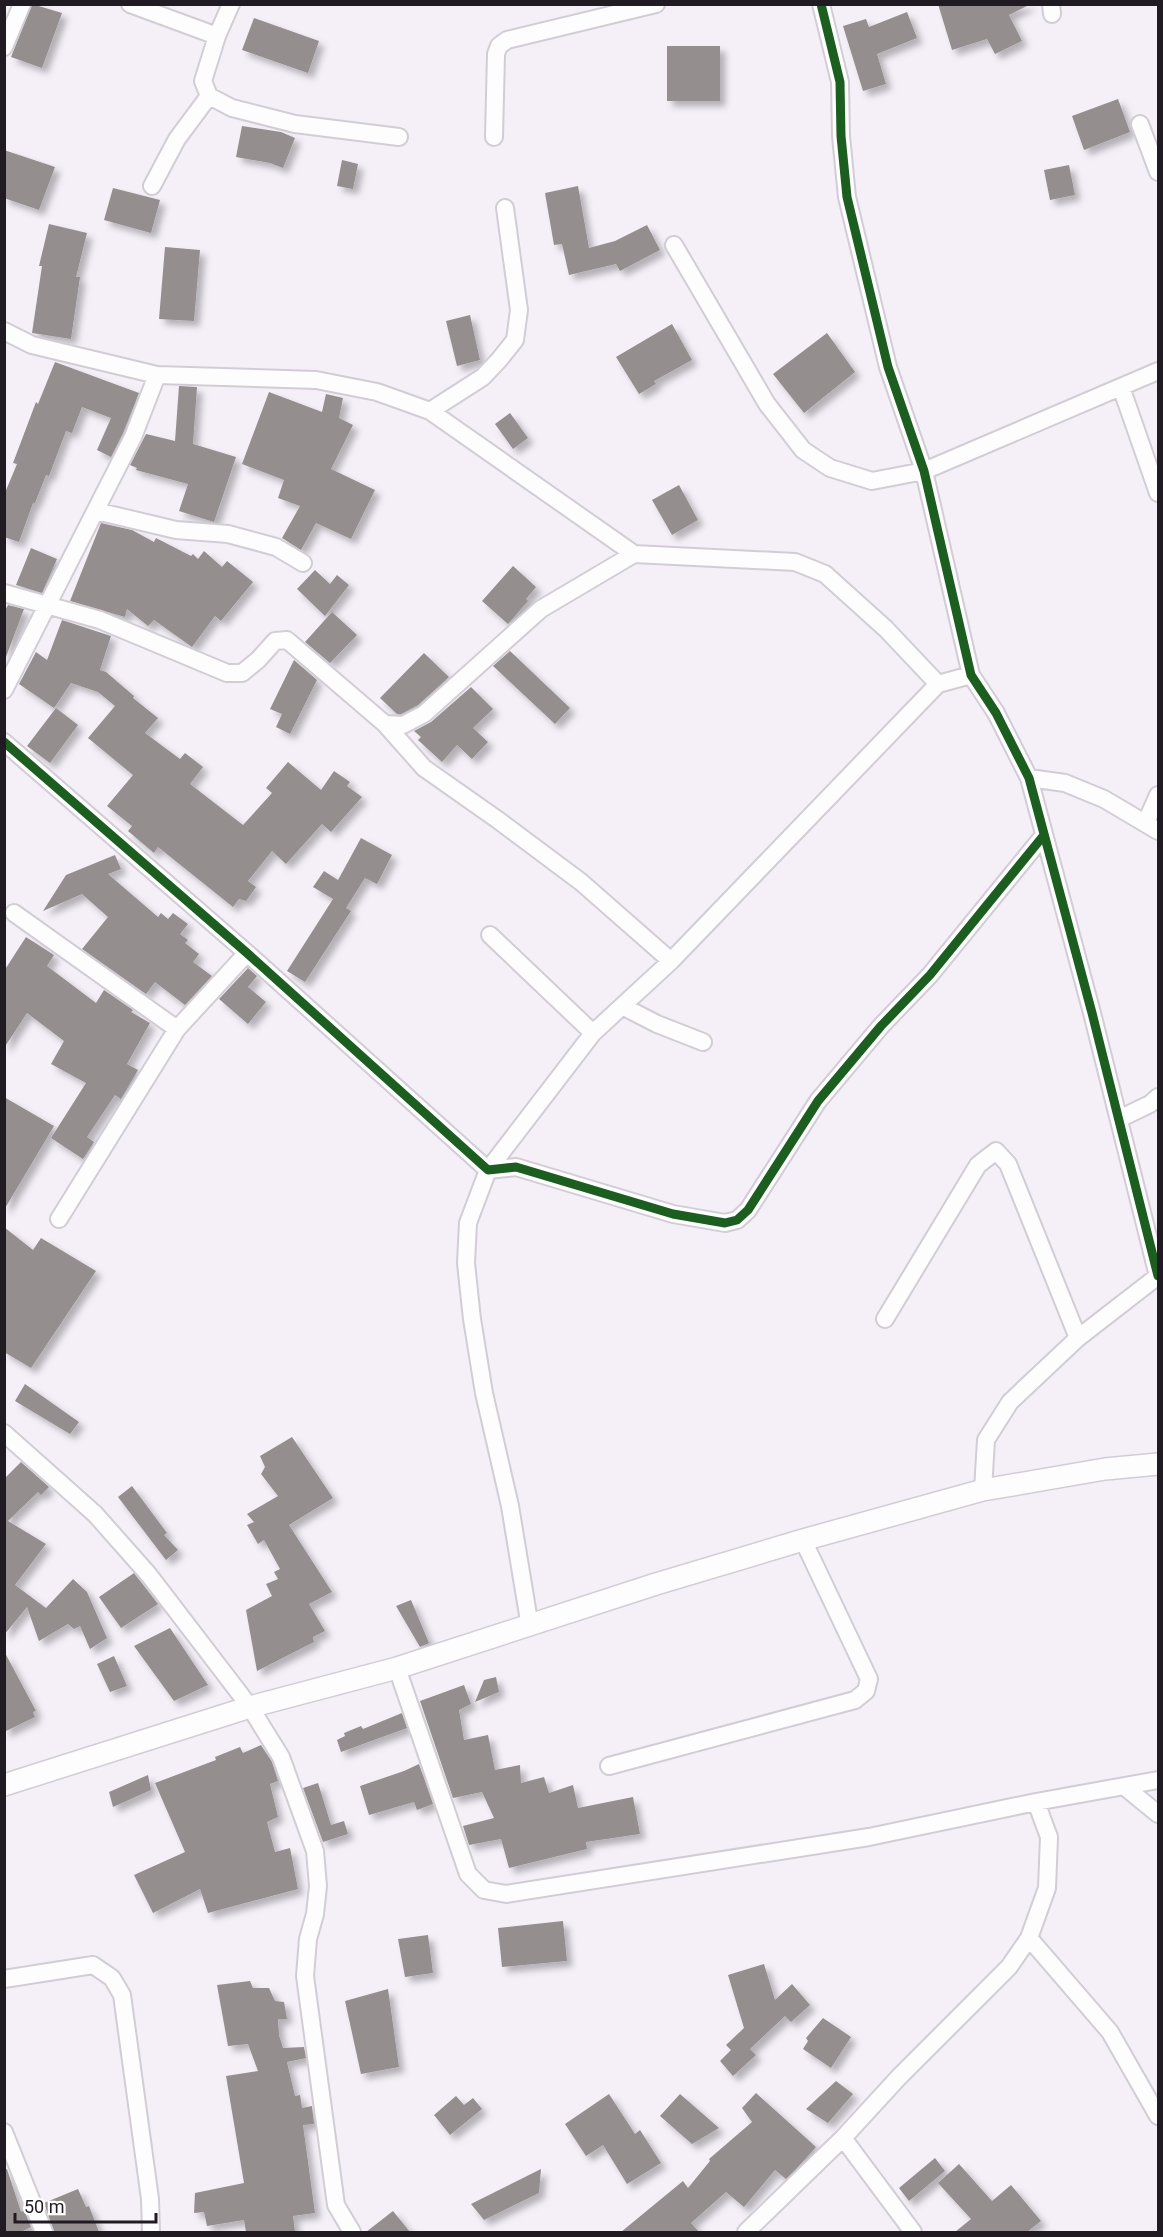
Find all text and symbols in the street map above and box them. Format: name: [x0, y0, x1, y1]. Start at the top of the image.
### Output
scale bar: [15, 2186, 156, 2224]
text: 50 m: [24, 2196, 64, 2217]

